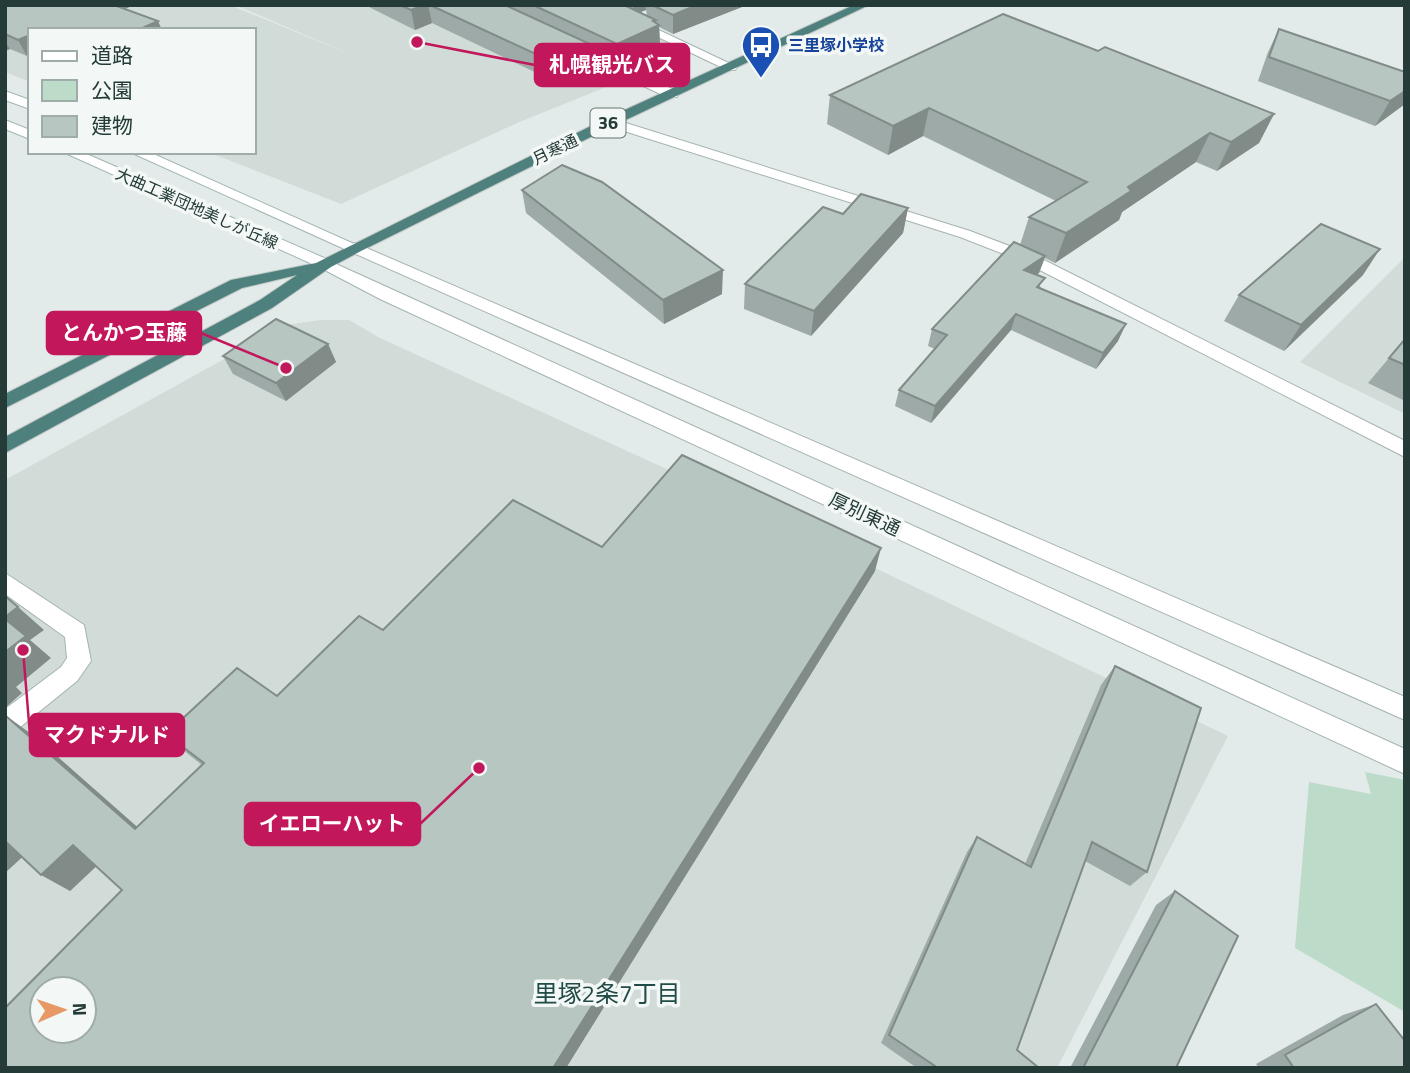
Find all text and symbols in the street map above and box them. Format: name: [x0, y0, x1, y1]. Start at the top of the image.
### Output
bus stop icon: 三里塚小学校: [740, 24, 782, 79]
legend: [28, 28, 256, 154]
place label: 三里塚小学校: [788, 33, 884, 57]
text: 道路: [91, 39, 133, 71]
callout: 札幌観光バス: [535, 44, 689, 86]
text: 札幌観光バス: [549, 48, 675, 80]
text: 公園: [91, 74, 133, 106]
text: 建物: [91, 109, 133, 141]
road number: 36: [590, 109, 626, 138]
street label: 月寒通: [528, 128, 582, 170]
street label: 大曲工業団地美しが丘線: [112, 161, 282, 255]
callout: とんかつ玉藤: [47, 312, 201, 354]
text: とんかつ玉藤: [61, 316, 187, 348]
street label: 厚別東通: [825, 484, 906, 543]
callout: マクドナルド: [30, 714, 184, 756]
text: マクドナルド: [44, 718, 170, 750]
callout: イエローハット: [245, 803, 420, 845]
text: イエローハット: [259, 807, 405, 839]
north arrow: [28, 975, 98, 1045]
district label: 里塚2条7丁目: [534, 975, 680, 1011]
text: N: [66, 1002, 95, 1016]

